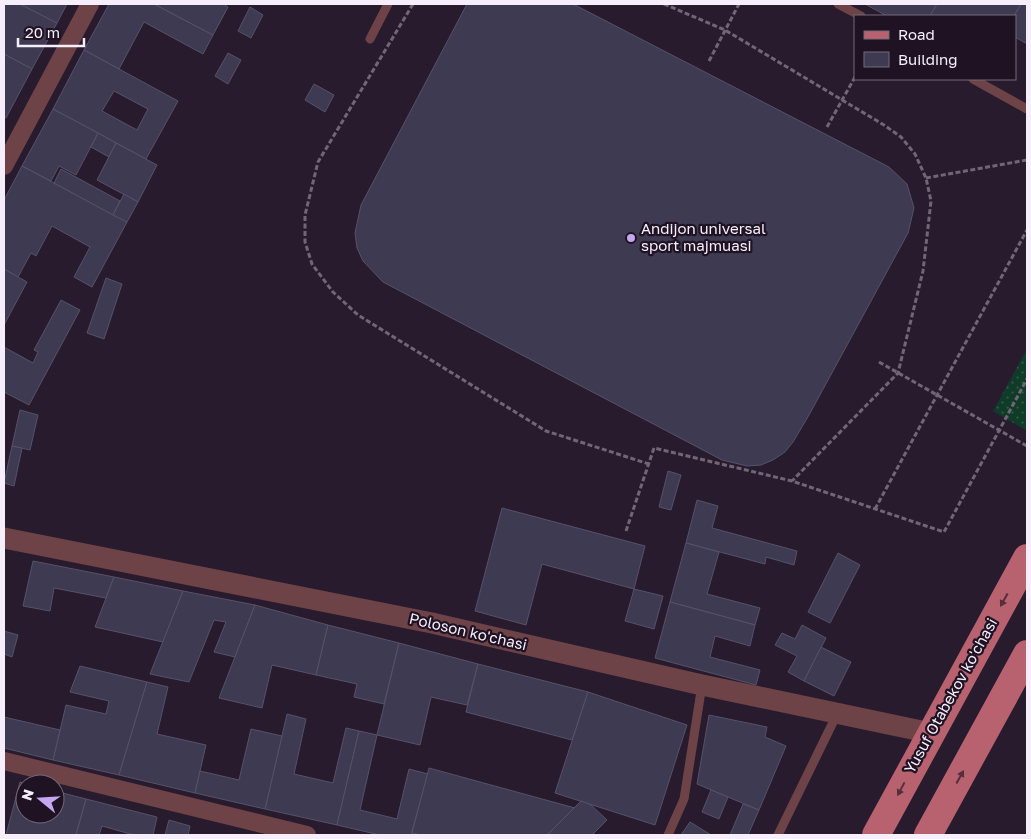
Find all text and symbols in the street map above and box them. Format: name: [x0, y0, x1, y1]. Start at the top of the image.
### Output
scale bar: [18, 15, 84, 47]
legend: [854, 15, 1016, 80]
text: 20 m: [25, 23, 60, 41]
text: Road: [898, 25, 935, 43]
text: Building: [898, 50, 958, 68]
place label: Andijon universal sport majmuasi: [641, 219, 766, 254]
marker: Andijon universal sport majmuasi: [625, 232, 637, 244]
one-way arrow: [1000, 593, 1008, 608]
street label: Poloson ko'chasi: [408, 609, 529, 653]
street label: Yusuf Otabekov ko'chasi: [900, 615, 1000, 776]
one-way arrow: [956, 770, 964, 784]
north arrow: [15, 774, 65, 824]
one-way arrow: [897, 782, 905, 797]
text: N: [17, 787, 37, 803]

